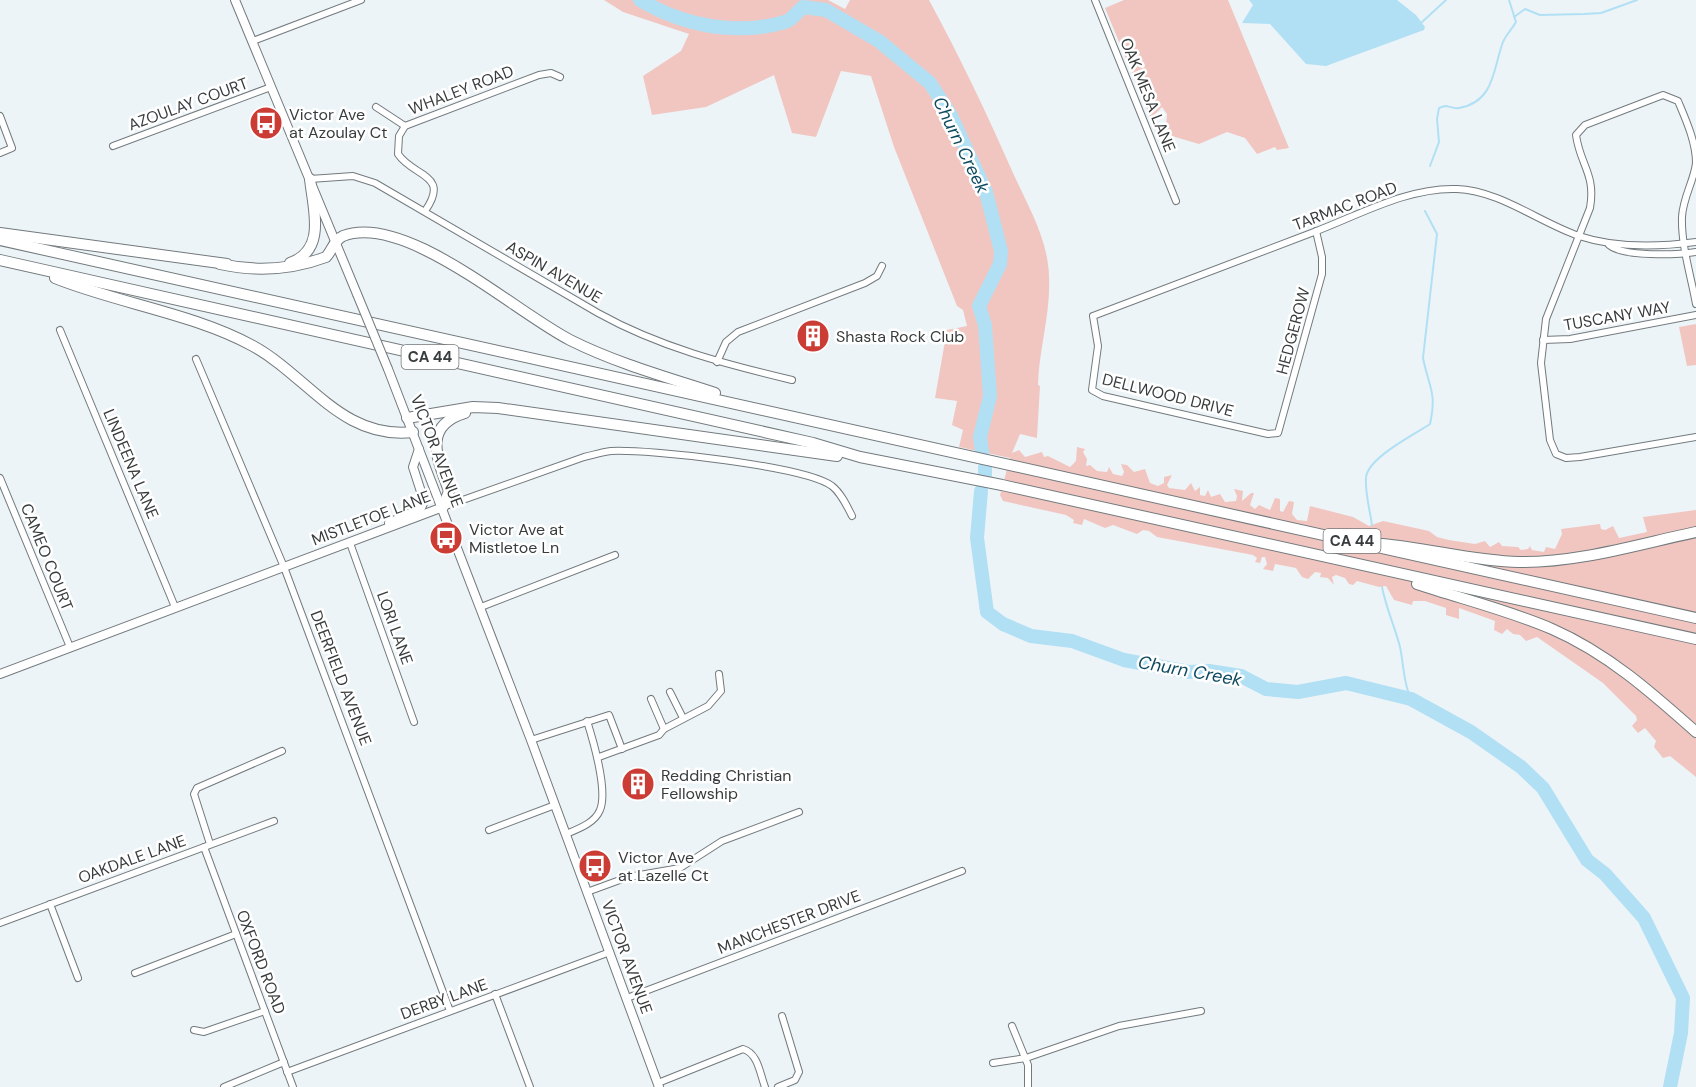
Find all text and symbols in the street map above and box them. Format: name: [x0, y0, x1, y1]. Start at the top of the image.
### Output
street label: OAK MESA LANE: [1115, 35, 1181, 155]
street label: WHALEY ROAD: [406, 60, 516, 120]
street label: AZOULAY COURT: [125, 73, 251, 135]
water label: Churn Creek: [927, 93, 995, 198]
place label: Victor Ave at Azoulay Ct: [289, 104, 388, 143]
bus stop icon: Victor Ave at Azoulay Ct: [248, 105, 284, 141]
street label: TARMAC ROAD: [1290, 177, 1400, 235]
street label: ASPIN AVENUE: [502, 236, 606, 308]
street label: HEDGEROW: [1271, 285, 1315, 377]
street label: TUSCANY WAY: [1562, 296, 1672, 336]
building icon: Shasta Rock Club: [795, 318, 831, 354]
place label: Shasta Rock Club: [836, 326, 964, 347]
road number: CA 44: [402, 345, 458, 369]
street label: DELLWOOD DRIVE: [1100, 368, 1236, 422]
street label: VICTOR AVENUE: [406, 391, 468, 511]
street label: LINDEENA LANE: [98, 406, 164, 522]
street label: MISTLETOE LANE: [308, 486, 434, 550]
street label: CAMEO COURT: [16, 500, 78, 614]
place label: Victor Ave at Mistletoe Ln: [469, 519, 564, 558]
bus stop icon: Victor Ave at Mistletoe Ln: [428, 520, 464, 556]
road number: CA 44: [1324, 529, 1380, 553]
street label: LORI LANE: [372, 588, 418, 668]
street label: DEERFIELD AVENUE: [306, 607, 376, 749]
water label: Churn Creek: [1136, 650, 1244, 692]
place label: Redding Christian Fellowship: [661, 765, 792, 804]
building icon: Redding Christian Fellowship: [620, 766, 656, 802]
street label: OAKDALE LANE: [75, 830, 189, 888]
place label: Victor Ave at Lazelle Ct: [618, 847, 709, 886]
bus stop icon: Victor Ave at Lazelle Ct: [577, 848, 613, 884]
street label: MANCHESTER DRIVE: [715, 885, 863, 959]
street label: VICTOR AVENUE: [597, 897, 657, 1017]
street label: OXFORD ROAD: [232, 907, 290, 1017]
street label: DERBY LANE: [397, 973, 491, 1025]

